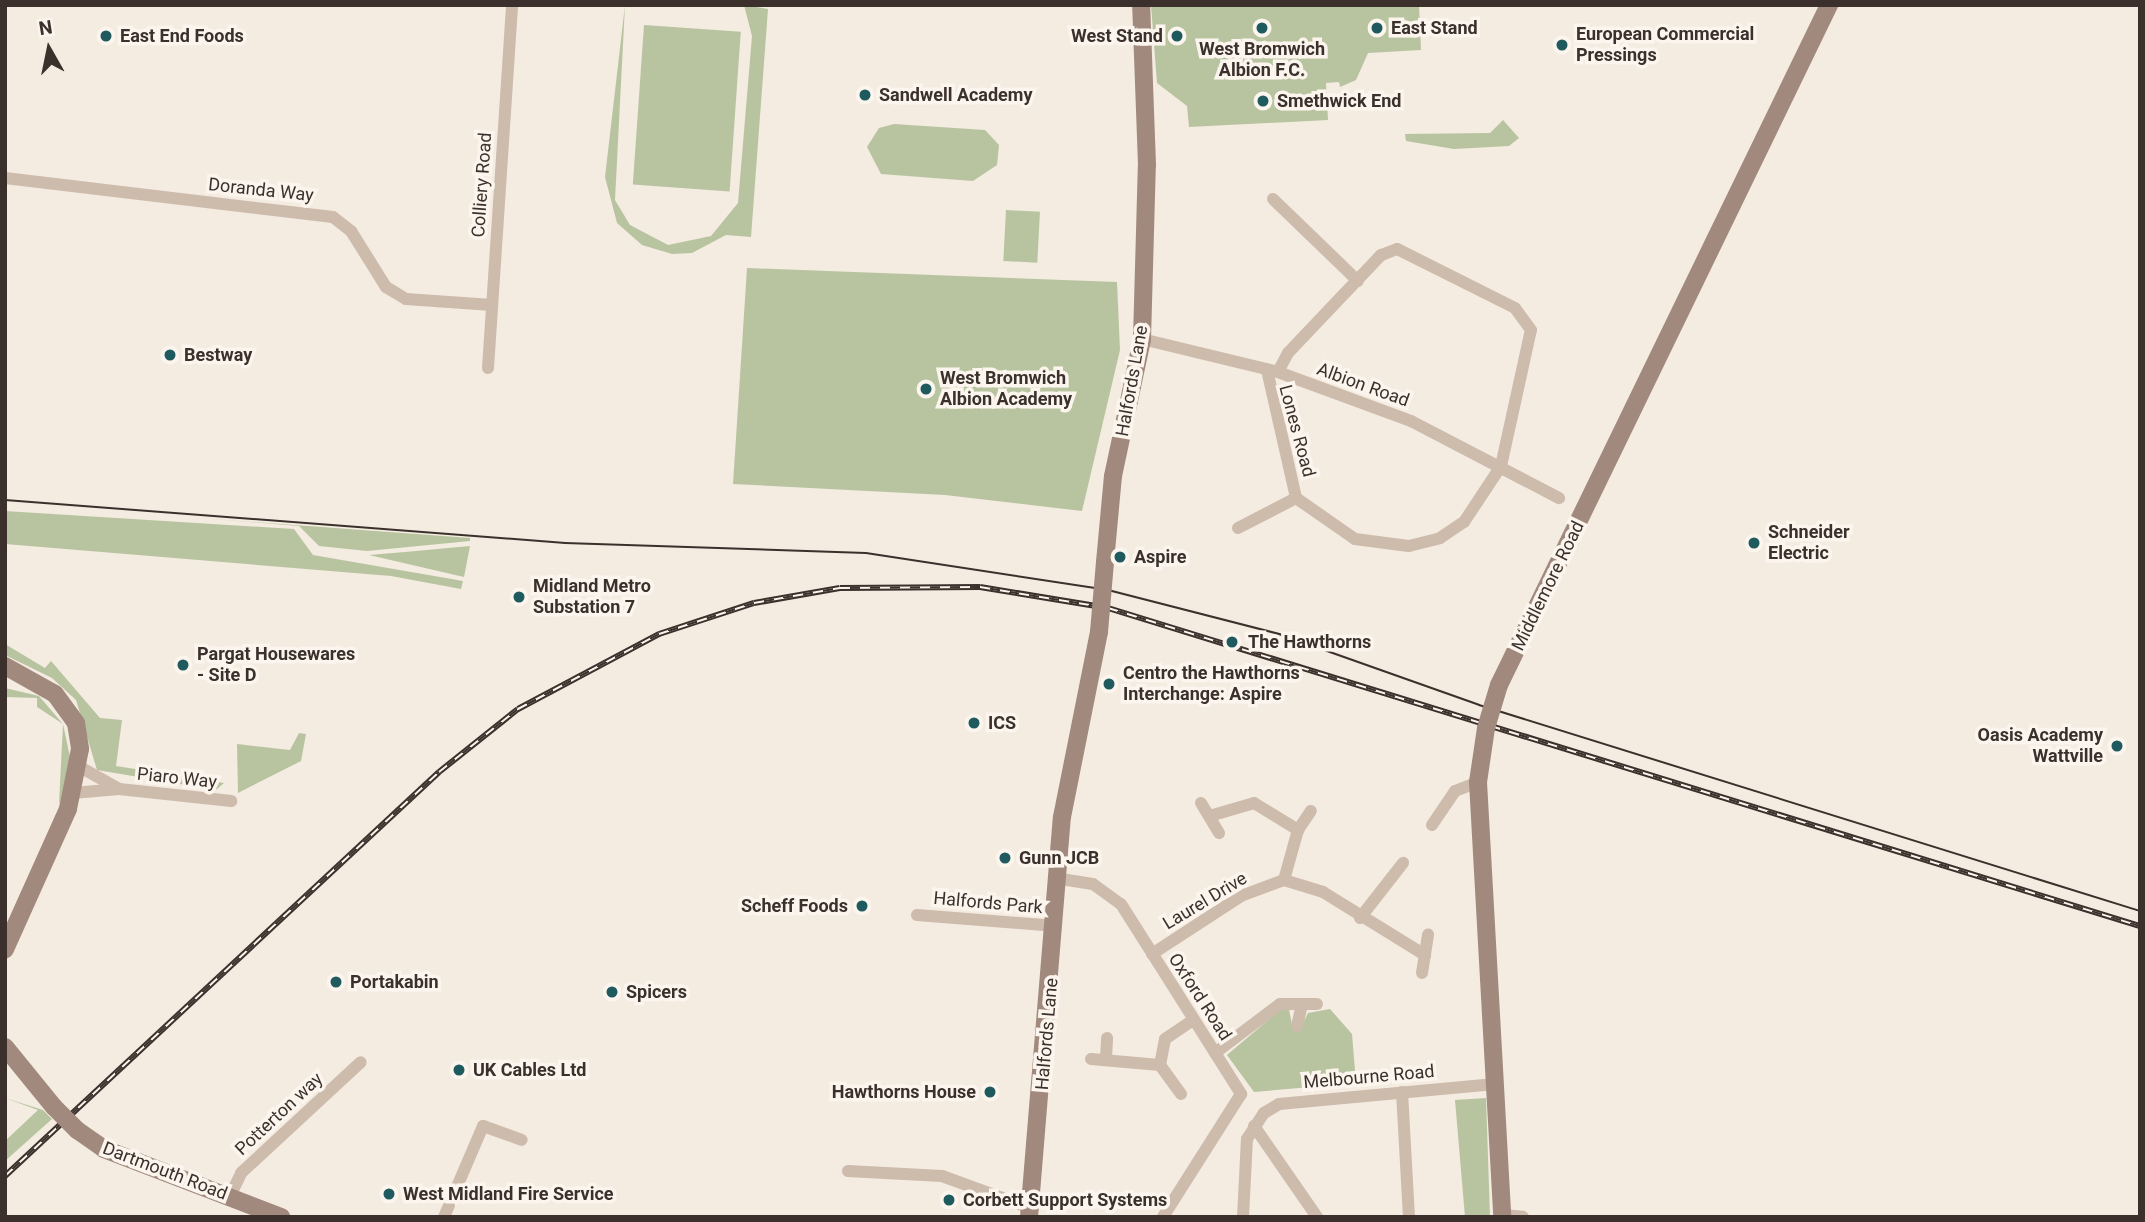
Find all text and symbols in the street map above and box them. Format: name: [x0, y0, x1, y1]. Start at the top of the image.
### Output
north arrow: [14, 14, 84, 84]
text: N: [37, 15, 54, 40]
place label: East Stand: [1391, 17, 1478, 39]
marker: West Bromwich Albion F.C.: [1254, 20, 1270, 36]
marker: East Stand: [1369, 20, 1385, 36]
place label: European Commercial Pressings: [1576, 24, 1754, 66]
place label: East End Foods: [120, 25, 244, 47]
place label: West Stand: [1071, 25, 1163, 47]
marker: East End Foods: [98, 28, 114, 44]
marker: West Stand: [1169, 28, 1185, 44]
marker: European Commercial Pressings: [1554, 37, 1570, 53]
place label: West Bromwich Albion F.C.: [1199, 39, 1325, 82]
place label: Sandwell Academy: [879, 84, 1032, 106]
marker: Sandwell Academy: [857, 87, 873, 103]
place label: Smethwick End: [1277, 90, 1401, 112]
marker: Smethwick End: [1255, 93, 1271, 109]
street label: Colliery Road: [468, 132, 496, 238]
street label: Doranda Way: [207, 174, 315, 206]
street label: Halfords Lane: [1112, 324, 1152, 438]
place label: Bestway: [184, 344, 252, 366]
marker: Bestway: [162, 347, 178, 363]
street label: Albion Road: [1314, 358, 1412, 412]
place label: West Bromwich Albion Academy: [940, 368, 1072, 410]
marker: West Bromwich Albion Academy: [918, 381, 934, 397]
street label: Lones Road: [1274, 383, 1320, 479]
street label: Middlemore Road: [1507, 518, 1589, 654]
place label: Schneider Electric: [1768, 522, 1850, 564]
marker: Schneider Electric: [1746, 535, 1762, 551]
place label: Aspire: [1134, 546, 1186, 568]
marker: Aspire: [1112, 549, 1128, 565]
place label: Midland Metro Substation 7: [533, 576, 651, 618]
marker: Midland Metro Substation 7: [511, 589, 527, 605]
place label: The Hawthorns: [1248, 631, 1371, 653]
marker: The Hawthorns: [1222, 632, 1242, 652]
place label: Pargat Housewares - Site D: [197, 644, 355, 686]
marker: Pargat Housewares - Site D: [175, 657, 191, 673]
place label: Centro the Hawthorns Interchange: Aspire: [1123, 663, 1300, 706]
marker: Centro the Hawthorns Interchange: Aspire: [1101, 676, 1117, 692]
place label: ICS: [988, 712, 1016, 734]
marker: ICS: [966, 715, 982, 731]
place label: Oasis Academy Wattville: [1978, 725, 2103, 768]
marker: Oasis Academy Wattville: [2109, 738, 2125, 754]
street label: Piaro Way: [136, 763, 218, 793]
place label: Gunn JCB: [1019, 847, 1099, 869]
marker: Gunn JCB: [997, 850, 1013, 866]
street label: Laurel Drive: [1159, 867, 1251, 935]
street label: Halfords Park: [932, 887, 1044, 919]
place label: Scheff Foods: [741, 895, 848, 917]
marker: Scheff Foods: [854, 898, 870, 914]
street label: Oxford Road: [1164, 949, 1236, 1045]
place label: Portakabin: [350, 971, 439, 993]
marker: Portakabin: [328, 974, 344, 990]
street label: Halfords Lane: [1031, 977, 1063, 1091]
place label: Spicers: [626, 981, 687, 1003]
marker: Spicers: [604, 984, 620, 1000]
place label: UK Cables Ltd: [473, 1059, 586, 1081]
street label: Melbourne Road: [1303, 1061, 1435, 1093]
marker: UK Cables Ltd: [451, 1062, 467, 1078]
street label: Potterton way: [231, 1068, 327, 1160]
place label: Hawthorns House: [832, 1081, 976, 1103]
marker: Hawthorns House: [982, 1084, 998, 1100]
street label: Dartmouth Road: [100, 1137, 230, 1205]
place label: West Midland Fire Service: [403, 1183, 614, 1205]
marker: West Midland Fire Service: [381, 1186, 397, 1202]
place label: Corbett Support Systems: [963, 1189, 1167, 1211]
marker: Corbett Support Systems: [941, 1192, 957, 1208]

